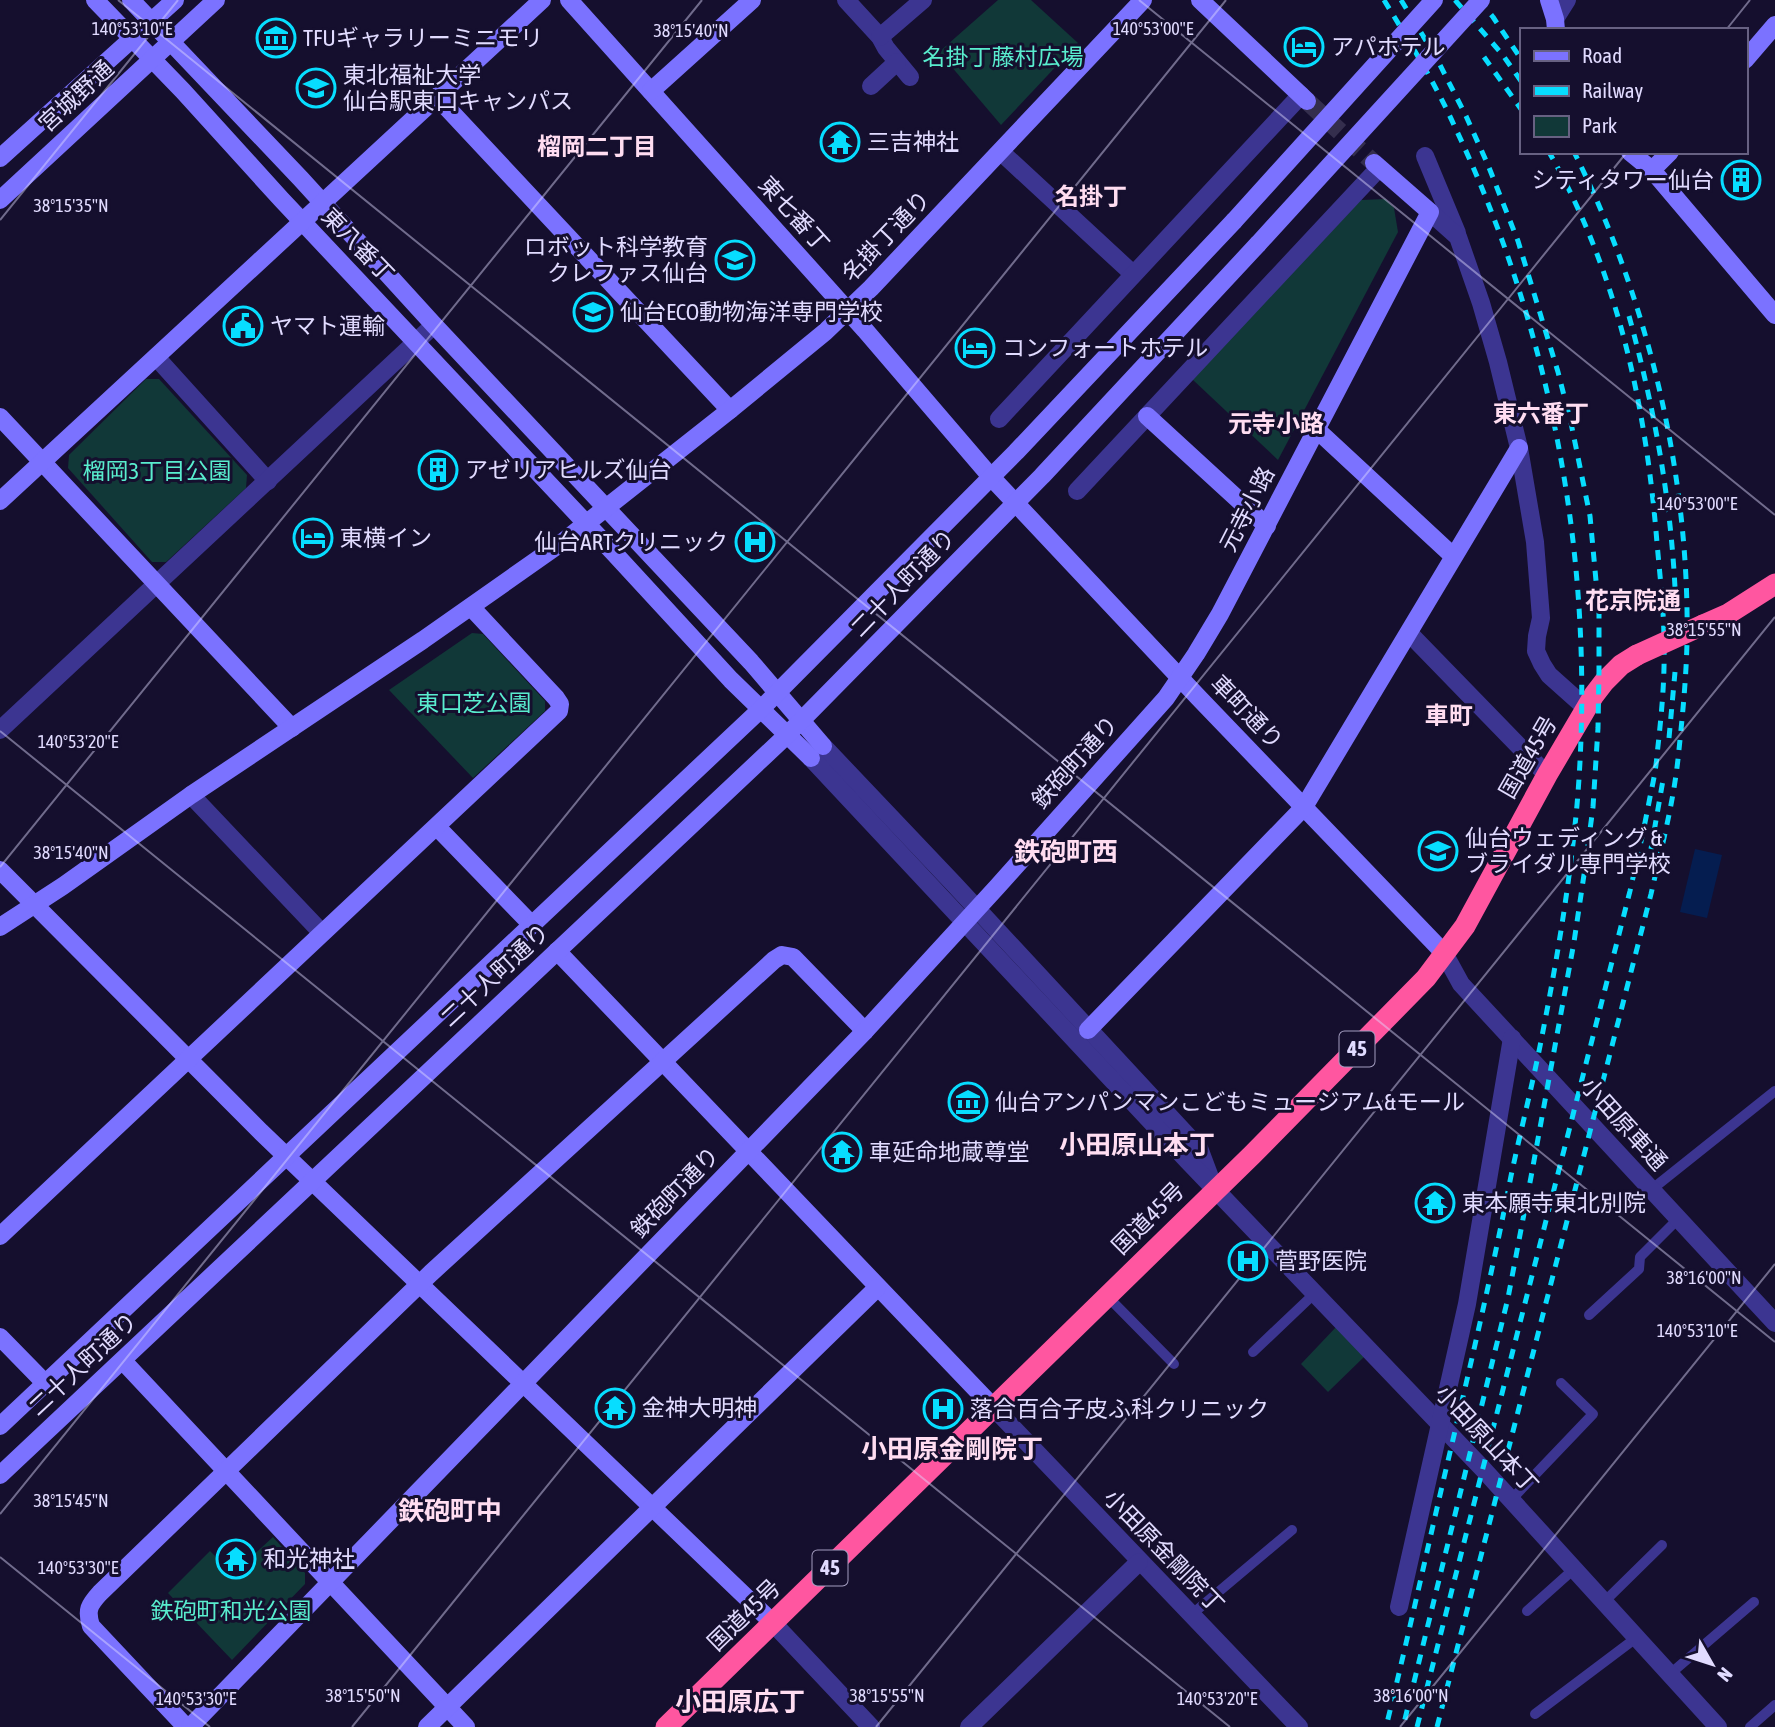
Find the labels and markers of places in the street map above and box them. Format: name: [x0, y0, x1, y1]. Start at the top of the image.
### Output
museum icon: TFUギャラリーミニモリ: [255, 17, 297, 59]
place label: TFUギャラリーミニモリ: [303, 25, 543, 51]
hotel icon: アパホテル: [1283, 26, 1325, 68]
place label: アパホテル: [1331, 34, 1446, 60]
place label: 東北福祉大学 仙台駅東口キャンパス: [343, 62, 573, 114]
school or university icon: 東北福祉大学 仙台駅東口キャンパス: [295, 67, 337, 109]
temple icon: 三吉神社: [819, 121, 861, 163]
place label: 三吉神社: [867, 129, 959, 155]
building icon: シティタワー仙台: [1720, 159, 1762, 201]
place label: シティタワー仙台: [1531, 167, 1714, 193]
place label: ロボット科学教育 クレファス仙台: [524, 234, 708, 286]
school or university icon: ロボット科学教育 クレファス仙台: [714, 239, 756, 281]
school or university icon: 仙台ECO動物海洋専門学校: [572, 291, 614, 333]
place label: 仙台ECO動物海洋専門学校: [620, 299, 883, 325]
public building icon: ヤマト運輸: [222, 305, 264, 347]
place label: ヤマト運輸: [270, 313, 385, 339]
hotel icon: コンフォートホテル: [954, 327, 996, 369]
place label: コンフォートホテル: [1002, 335, 1208, 361]
building icon: アゼリアヒルズ仙台: [417, 449, 459, 491]
place label: アゼリアヒルズ仙台: [465, 457, 672, 483]
hotel icon: 東横イン: [292, 517, 334, 559]
hospital icon: 仙台ARTクリニック: [734, 521, 776, 563]
place label: 東横イン: [340, 525, 432, 551]
place label: 仙台ARTクリニック: [534, 529, 728, 555]
place label: 仙台ウェディング & ブライダル専門学校: [1465, 825, 1671, 877]
school or university icon: 仙台ウェディング & ブライダル専門学校: [1417, 830, 1459, 872]
museum icon: 仙台アンパンマンこどもミュージアム&モール: [947, 1081, 989, 1123]
place label: 仙台アンパンマンこどもミュージアム&モール: [995, 1089, 1465, 1115]
temple icon: 車延命地蔵尊堂: [821, 1131, 863, 1173]
place label: 車延命地蔵尊堂: [869, 1139, 1030, 1165]
temple icon: 東本願寺東北別院: [1414, 1182, 1456, 1224]
place label: 東本願寺東北別院: [1462, 1190, 1646, 1216]
hospital icon: 菅野医院: [1227, 1240, 1269, 1282]
place label: 菅野医院: [1275, 1248, 1367, 1274]
temple icon: 金神大明神: [594, 1387, 636, 1429]
hospital icon: 落合百合子皮ふ科クリニック: [922, 1388, 964, 1430]
place label: 金神大明神: [642, 1395, 757, 1421]
place label: 落合百合子皮ふ科クリニック: [970, 1396, 1269, 1422]
temple icon: 和光神社: [215, 1538, 257, 1580]
place label: 和光神社: [263, 1546, 355, 1572]

